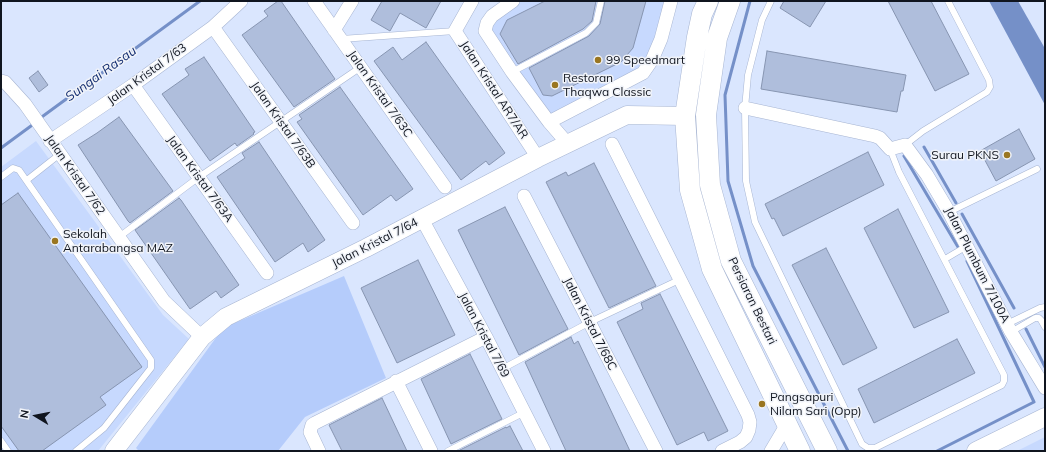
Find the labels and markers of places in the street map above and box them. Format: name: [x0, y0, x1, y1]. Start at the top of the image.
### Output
place label: 99 Speedmart: [606, 53, 685, 67]
marker: 99 Speedmart: [593, 55, 603, 65]
place label: Restoran Thaqwa Classic: [563, 71, 651, 99]
marker: Restoran Thaqwa Classic: [550, 80, 560, 90]
place label: Surau PKNS: [931, 148, 999, 162]
marker: Surau PKNS: [1002, 150, 1012, 160]
place label: Sekolah Antarabangsa MAZ: [63, 227, 173, 255]
marker: Sekolah Antarabangsa MAZ: [50, 236, 60, 246]
place label: Pangsapuri Nilam Sari (Opp): [770, 390, 862, 418]
marker: Pangsapuri Nilam Sari (Opp): [757, 399, 767, 409]

